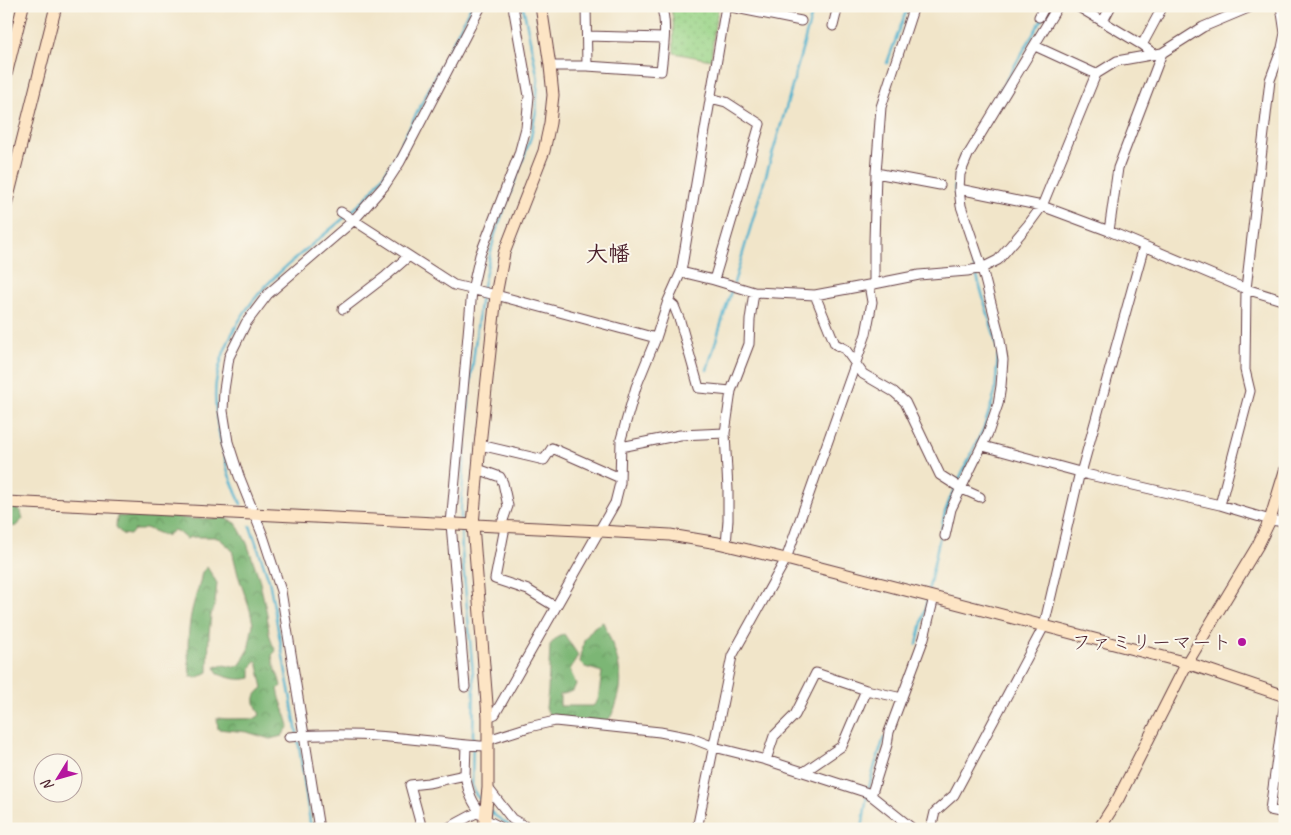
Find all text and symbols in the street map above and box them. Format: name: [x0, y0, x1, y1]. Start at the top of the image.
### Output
district label: 大幡: [586, 240, 630, 268]
place label: ファミリーマート: [1072, 630, 1232, 655]
marker: ファミリーマート: [1236, 636, 1248, 648]
north arrow: [32, 752, 82, 802]
text: N: [37, 775, 57, 794]

